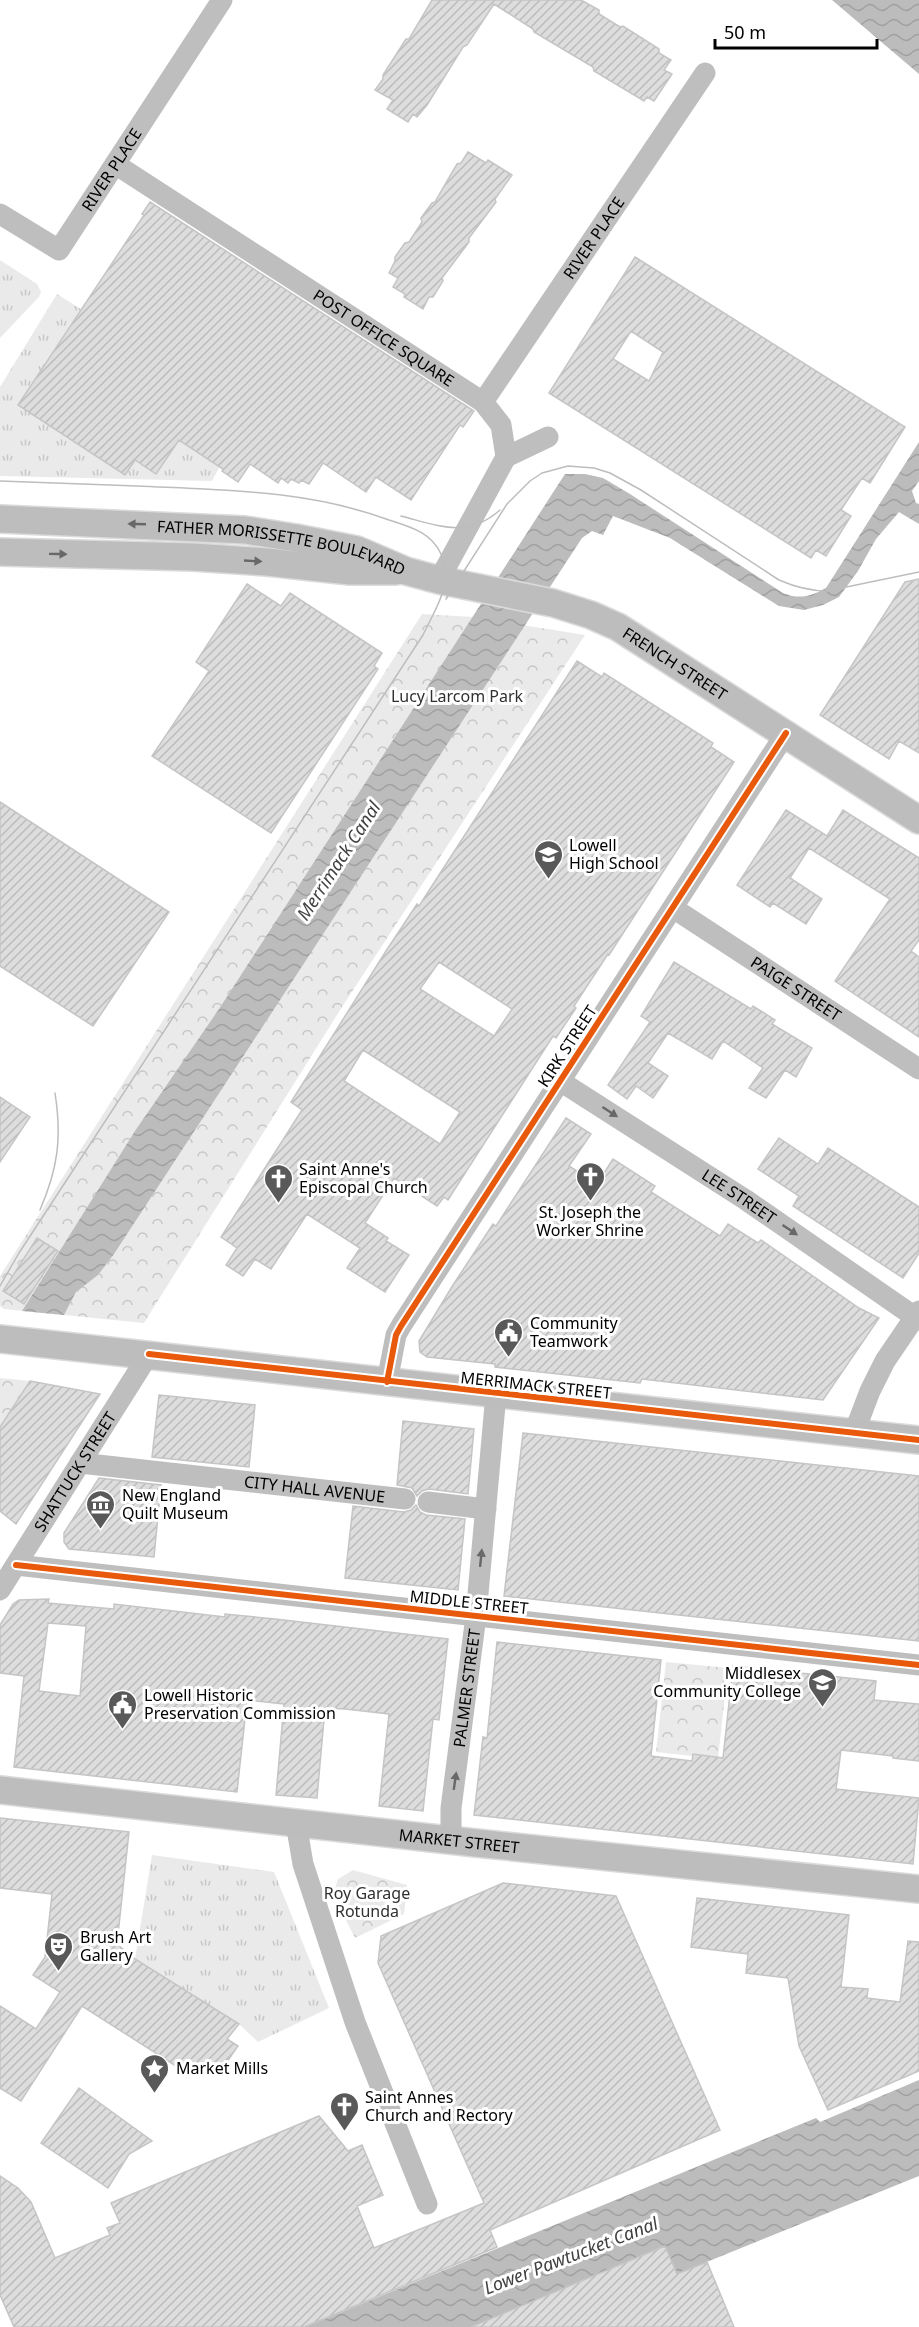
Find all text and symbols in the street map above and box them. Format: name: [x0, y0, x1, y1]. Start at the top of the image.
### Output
scale bar: [715, 12, 877, 50]
text: 50 m: [724, 20, 766, 44]
street label: RIVER PLACE: [76, 124, 147, 215]
street label: RIVER PLACE: [558, 192, 629, 283]
street label: POST OFFICE SQUARE: [309, 284, 458, 391]
street label: FATHER MORISSETTE BOULEVARD: [156, 515, 409, 581]
one-way arrow: [128, 519, 147, 528]
one-way arrow: [49, 549, 68, 559]
one-way arrow: [244, 556, 263, 566]
street label: FRENCH STREET: [619, 622, 732, 705]
park label: Lucy Larcom Park: [391, 685, 524, 707]
water label: Merrimack Canal: [291, 796, 386, 924]
place label: Lowell High School: [569, 834, 659, 874]
school or university icon: Lowell High School: [532, 838, 564, 880]
street label: PAIGE STREET: [747, 951, 845, 1026]
street label: KIRK STREET: [532, 1001, 602, 1091]
one-way arrow: [601, 1106, 617, 1118]
place label: Saint Anne's Episcopal Church: [299, 1158, 428, 1198]
church icon: St. Joseph the Worker Shrine: [574, 1160, 606, 1202]
church icon: Saint Anne's Episcopal Church: [262, 1162, 294, 1204]
street label: LEE STREET: [698, 1164, 781, 1229]
place label: St. Joseph the Worker Shrine: [536, 1201, 644, 1241]
one-way arrow: [782, 1224, 798, 1236]
place label: Community Teamwork: [530, 1312, 618, 1352]
public building icon: Community Teamwork: [493, 1316, 525, 1358]
street label: MERRIMACK STREET: [459, 1366, 613, 1404]
street label: SHATTUCK STREET: [29, 1407, 121, 1536]
street label: CITY HALL AVENUE: [243, 1470, 386, 1508]
place label: New England Quilt Museum: [122, 1484, 229, 1524]
museum icon: New England Quilt Museum: [85, 1488, 117, 1530]
one-way arrow: [476, 1548, 486, 1567]
street label: MIDDLE STREET: [409, 1585, 529, 1619]
street label: PALMER STREET: [448, 1627, 485, 1749]
place label: Middlesex Community College: [653, 1662, 802, 1702]
school or university icon: Middlesex Community College: [806, 1666, 838, 1708]
place label: Lowell Historic Preservation Commission: [144, 1684, 336, 1724]
public building icon: Lowell Historic Preservation Commission: [107, 1688, 139, 1730]
one-way arrow: [450, 1772, 459, 1791]
street label: MARKET STREET: [398, 1823, 521, 1858]
park label: Roy Garage Rotunda: [324, 1882, 410, 1922]
place label: Brush Art Gallery: [80, 1926, 151, 1966]
theatre icon: Brush Art Gallery: [43, 1930, 75, 1972]
place icon: Market Mills: [139, 2052, 171, 2094]
place label: Market Mills: [176, 2057, 268, 2079]
place label: Saint Annes Church and Rectory: [365, 2086, 513, 2126]
church icon: Saint Annes Church and Rectory: [328, 2090, 360, 2132]
water label: Lower Pawtucket Canal: [480, 2211, 661, 2299]

